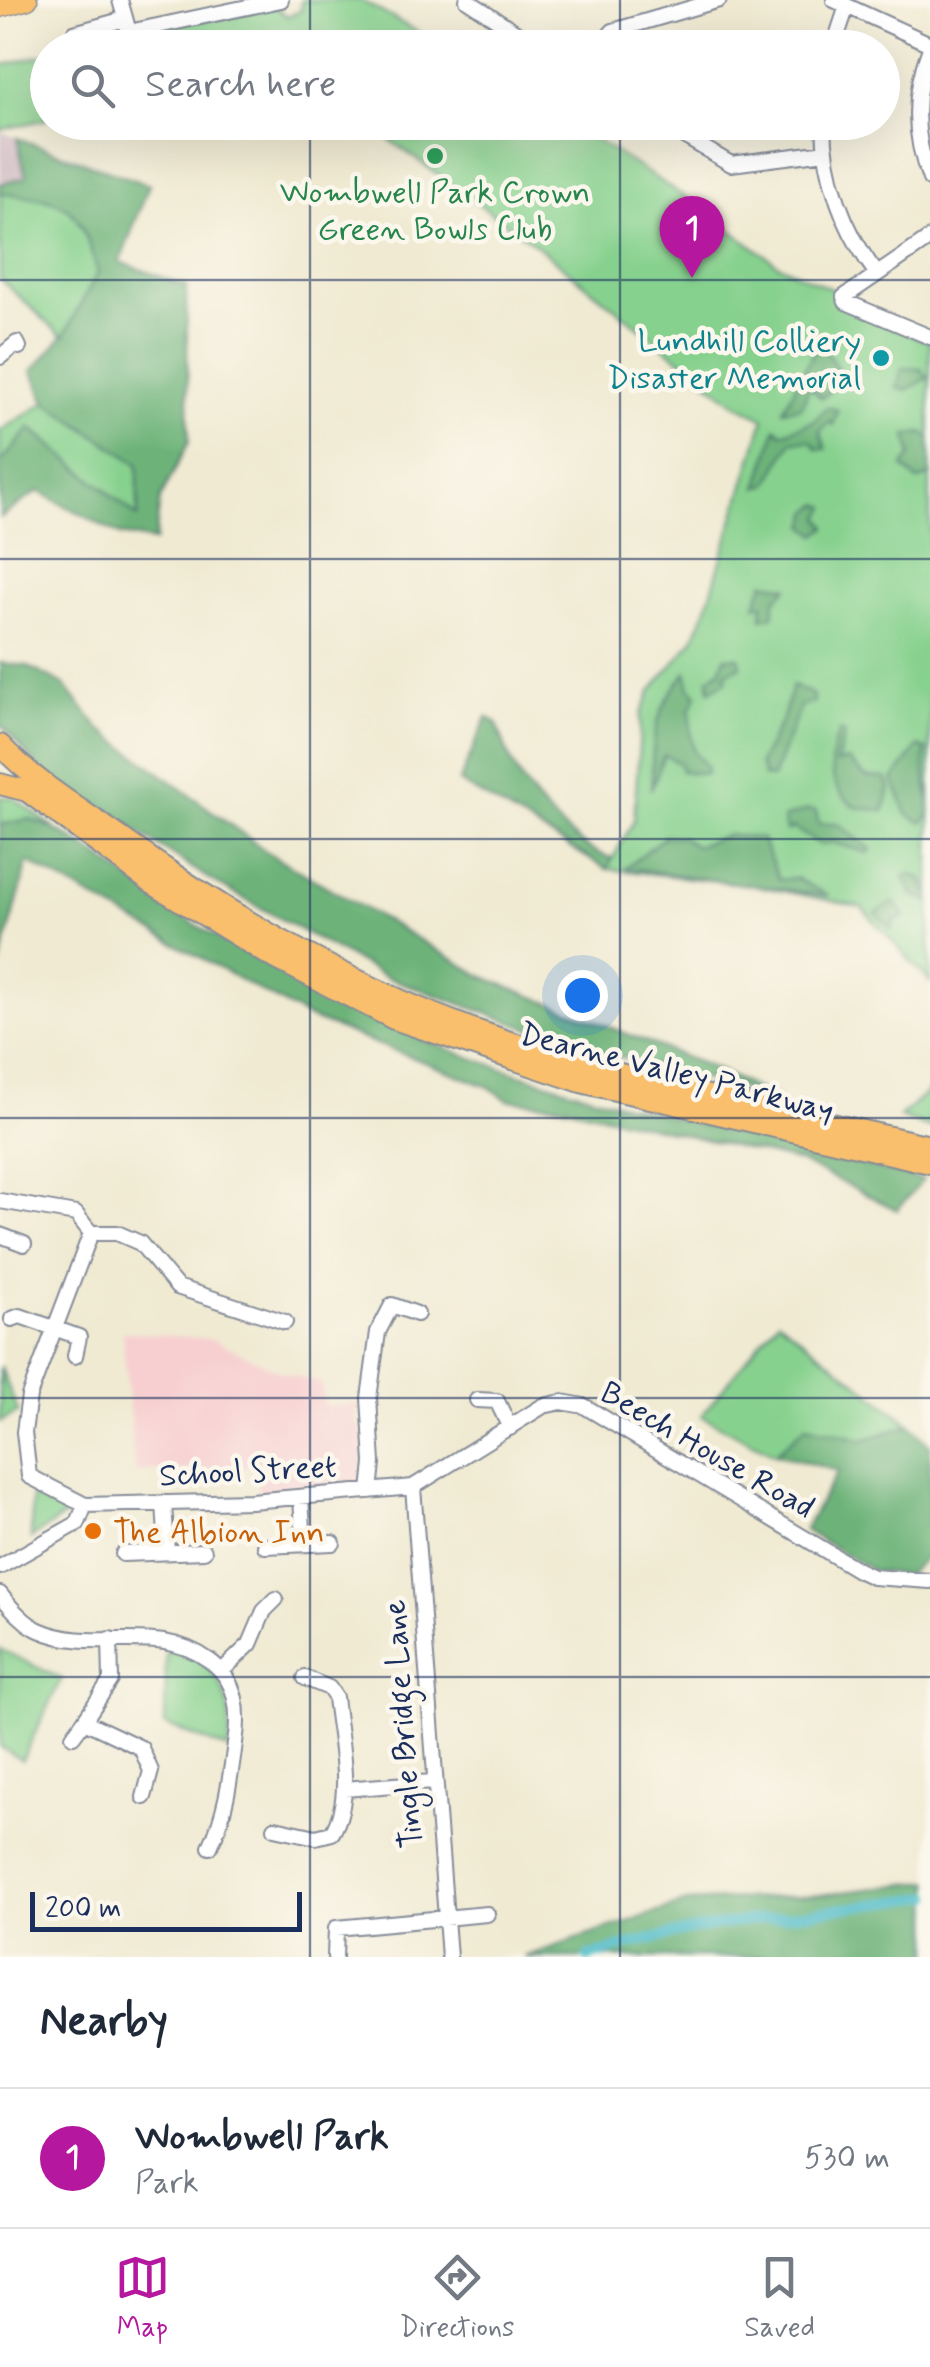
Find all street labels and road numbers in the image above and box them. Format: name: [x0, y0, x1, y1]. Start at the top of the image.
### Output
street label: Dearne Valley Parkway: [515, 1014, 838, 1132]
street label: Beech House Road: [592, 1372, 822, 1529]
street label: School Street: [158, 1446, 338, 1498]
street label: Tingle Bridge Lane: [374, 1598, 437, 1850]

